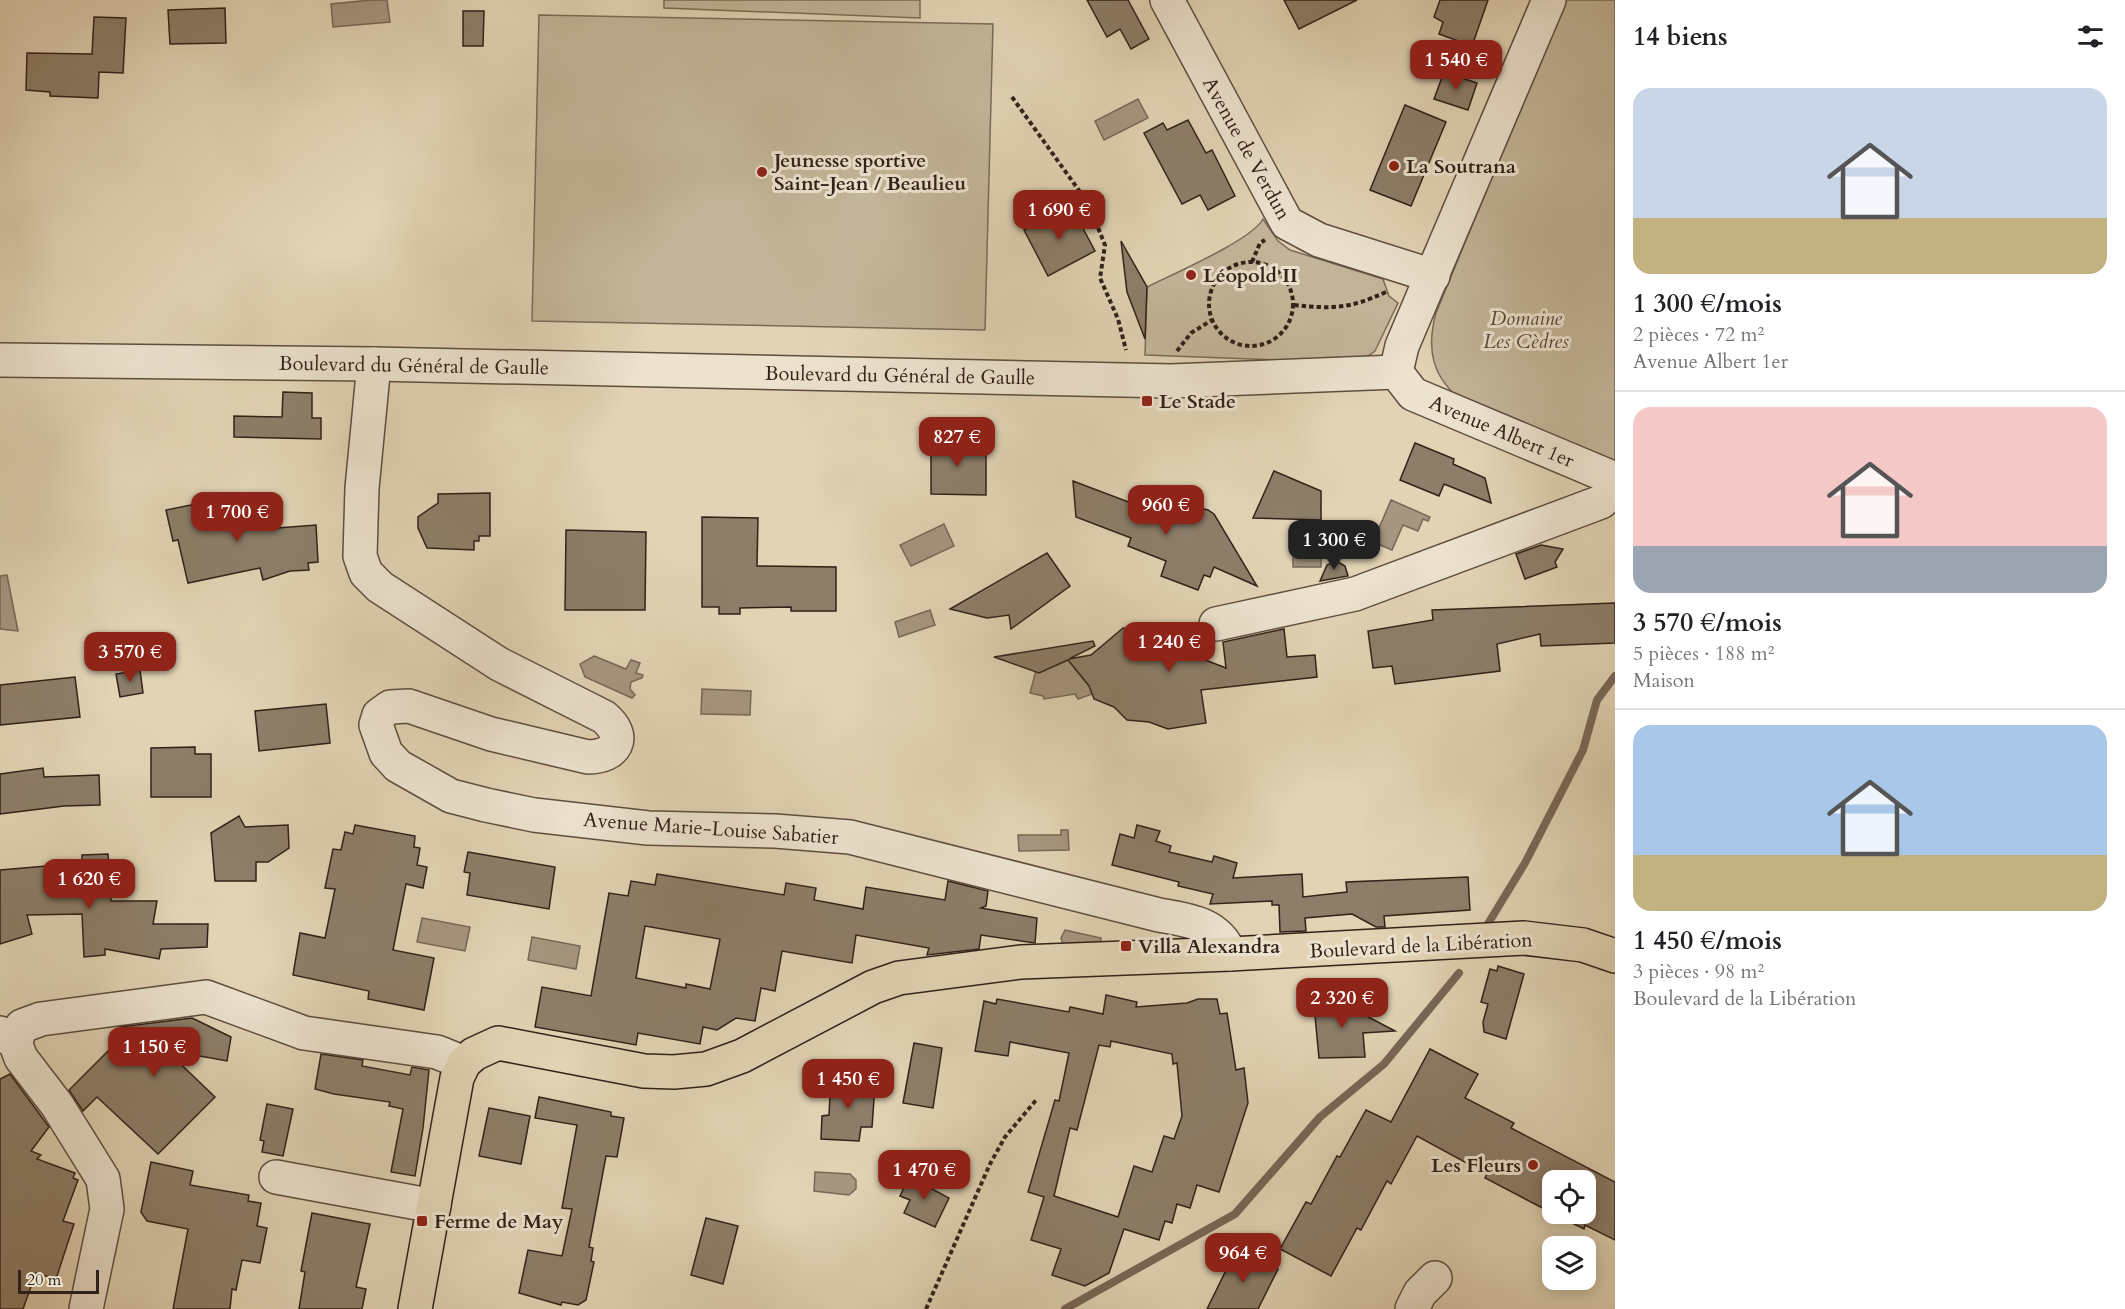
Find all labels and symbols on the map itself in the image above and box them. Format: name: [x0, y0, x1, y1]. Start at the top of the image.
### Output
pin: 1 540 €: [1401, 40, 1511, 91]
street label: Avenue de Verdun: [1196, 72, 1297, 225]
place label: Jeunesse sportive Saint-Jean / Beaulieu: [771, 147, 966, 197]
place label: La Soutrana: [1406, 153, 1516, 180]
marker: La Soutrana: [1387, 159, 1401, 173]
marker: Jeunesse sportive Saint-Jean / Beaulieu: [755, 165, 769, 179]
pin: 1 690 €: [1004, 190, 1114, 241]
place label: Léopold II: [1203, 262, 1298, 289]
marker: Léopold II: [1184, 268, 1198, 282]
park label: Domaine Les Cèdres: [1483, 305, 1569, 355]
street label: Boulevard du Général de Gaulle: [279, 350, 549, 381]
street label: Boulevard du Général de Gaulle: [765, 360, 1035, 391]
place label: Le Stade: [1159, 388, 1236, 415]
street label: Avenue Albert 1er: [1425, 389, 1579, 474]
marker: Le Stade: [1140, 394, 1154, 408]
pin: 827 €: [915, 417, 999, 468]
pin: 960 €: [1124, 485, 1208, 536]
pin: 1 700 €: [182, 492, 292, 543]
pin: 1 300 €: [1279, 520, 1389, 571]
pin: 1 240 €: [1114, 622, 1224, 673]
pin: 3 570 €: [75, 632, 185, 683]
street label: Avenue Marie-Louise Sabatier: [583, 806, 840, 851]
pin: 1 620 €: [34, 859, 144, 910]
street label: Boulevard de la Libération: [1309, 926, 1534, 965]
place label: Villa Alexandra: [1138, 933, 1280, 960]
marker: Villa Alexandra: [1119, 939, 1133, 953]
pin: 2 320 €: [1287, 978, 1397, 1029]
pin: 1 150 €: [99, 1027, 209, 1078]
pin: 1 450 €: [793, 1059, 903, 1110]
pin: 1 470 €: [869, 1150, 979, 1201]
place label: Les Fleurs: [1431, 1152, 1521, 1179]
marker: Les Fleurs: [1526, 1158, 1540, 1172]
place label: Ferme de May: [434, 1208, 564, 1235]
marker: Ferme de May: [415, 1214, 429, 1228]
pin: 964 €: [1201, 1233, 1285, 1284]
scale bar: [18, 1267, 99, 1294]

